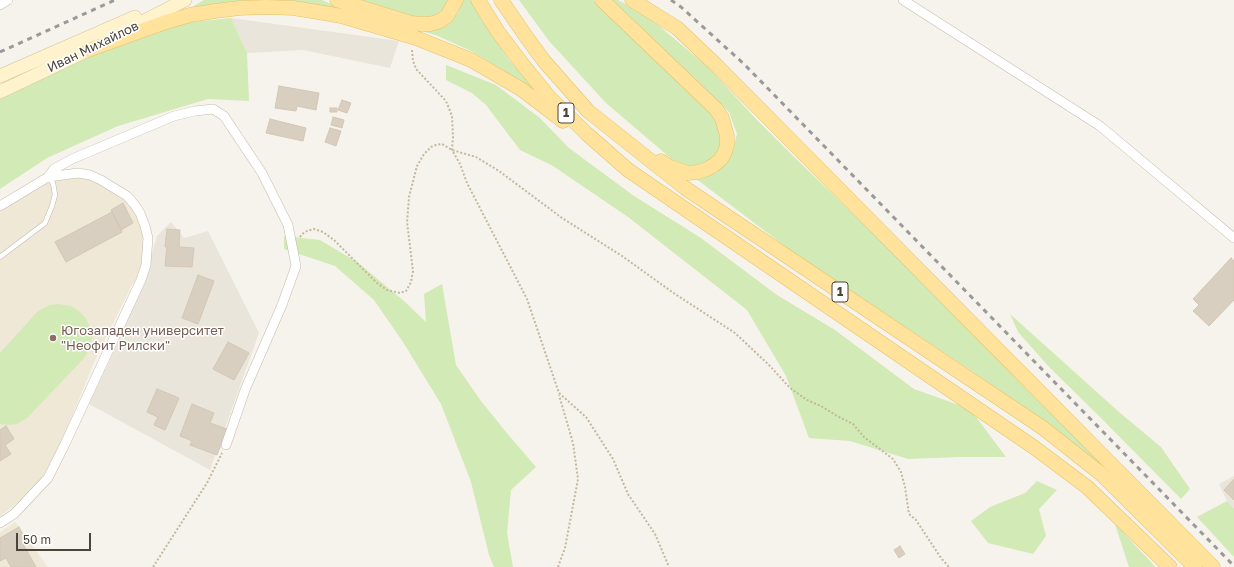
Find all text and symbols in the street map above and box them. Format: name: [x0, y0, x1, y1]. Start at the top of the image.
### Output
street label: Иван Михайлов: [45, 18, 141, 76]
road number: 1: [558, 103, 574, 123]
road number: 1: [832, 282, 848, 302]
place label: Югозападен университет "Неофит Рилски": [61, 323, 224, 354]
marker: Югозападен университет "Неофит Рилски": [48, 333, 58, 343]
scale bar: [18, 525, 93, 551]
text: 50 m: [23, 532, 51, 547]

